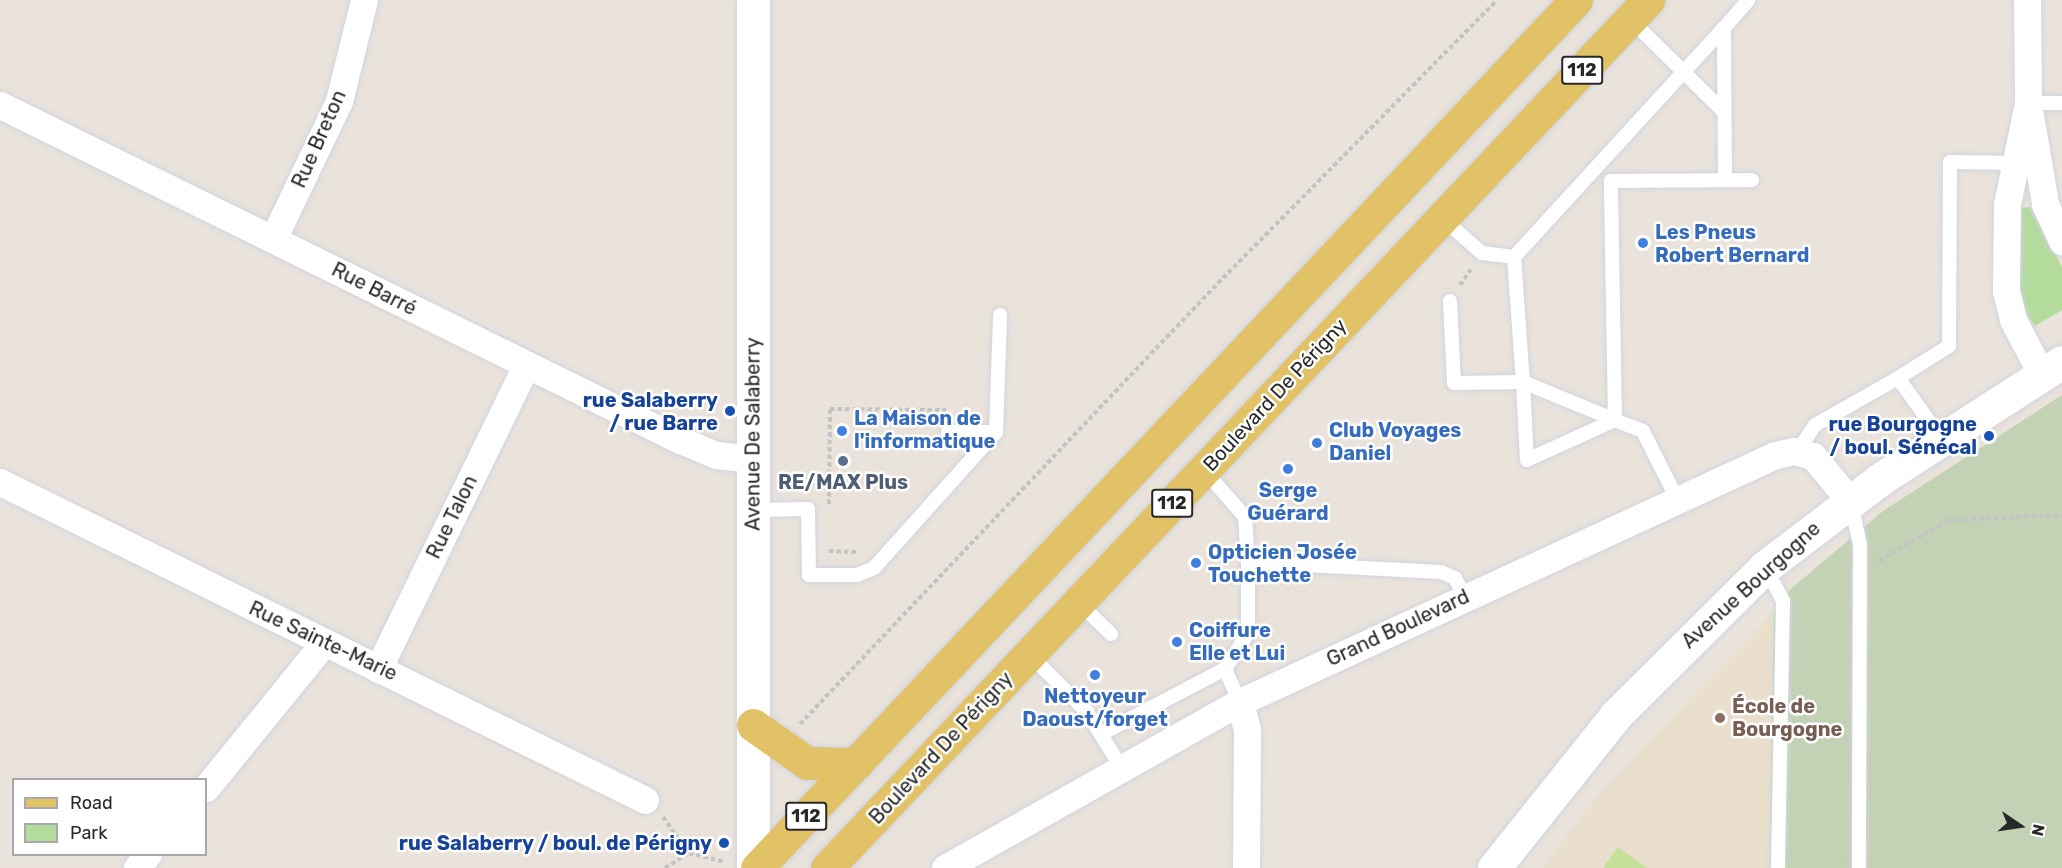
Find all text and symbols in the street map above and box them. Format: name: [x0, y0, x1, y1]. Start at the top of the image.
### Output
road number: 112: [1561, 55, 1603, 85]
street label: Rue Breton: [287, 86, 351, 192]
place label: Les Pneus Robert Bernard: [1655, 220, 1809, 267]
marker: Les Pneus Robert Bernard: [1636, 236, 1650, 250]
street label: Rue Barré: [328, 257, 420, 321]
street label: Boulevard De Périgny: [1198, 314, 1352, 476]
street label: Avenue De Salaberry: [741, 337, 765, 531]
place label: rue Salaberry / rue Barre: [583, 388, 718, 435]
marker: rue Salaberry / rue Barre: [723, 404, 737, 418]
place label: La Maison de l'informatique: [854, 407, 995, 454]
place label: rue Bourgogne / boul. Sénécal: [1829, 412, 1977, 459]
place label: Club Voyages Daniel: [1329, 419, 1462, 466]
marker: La Maison de l'informatique: [835, 424, 849, 438]
marker: rue Bourgogne / boul. Sénécal: [1982, 429, 1996, 443]
marker: Club Voyages Daniel: [1310, 436, 1324, 450]
marker: RE/MAX Plus: [836, 454, 850, 468]
marker: Serge Guérard: [1281, 462, 1295, 476]
place label: RE/MAX Plus: [778, 470, 908, 494]
street label: Rue Talon: [421, 471, 483, 563]
place label: Serge Guérard: [1247, 478, 1329, 525]
road number: 112: [1151, 488, 1193, 518]
street label: Avenue Bourgogne: [1677, 517, 1825, 653]
place label: Opticien Josée Touchette: [1208, 540, 1357, 587]
marker: Opticien Josée Touchette: [1189, 556, 1203, 570]
street label: Grand Boulevard: [1323, 584, 1473, 672]
street label: Rue Sainte-Marie: [245, 596, 401, 686]
place label: Coiffure Elle et Lui: [1189, 618, 1285, 665]
marker: Coiffure Elle et Lui: [1170, 635, 1184, 649]
street label: Boulevard De Périgny: [864, 667, 1018, 829]
marker: Nettoyeur Daoust/forget: [1088, 668, 1102, 682]
place label: Nettoyeur Daoust/forget: [1022, 684, 1168, 731]
place label: École de Bourgogne: [1732, 694, 1842, 741]
marker: École de Bourgogne: [1713, 711, 1727, 725]
legend: [12, 778, 207, 856]
text: Road: [70, 792, 113, 814]
north arrow: [1990, 796, 2050, 856]
road number: 112: [785, 801, 827, 831]
text: Park: [70, 822, 107, 844]
text: N: [2027, 822, 2049, 838]
place label: rue Salaberry / boul. de Périgny: [398, 831, 712, 855]
marker: rue Salaberry / boul. de Périgny: [717, 836, 731, 850]

